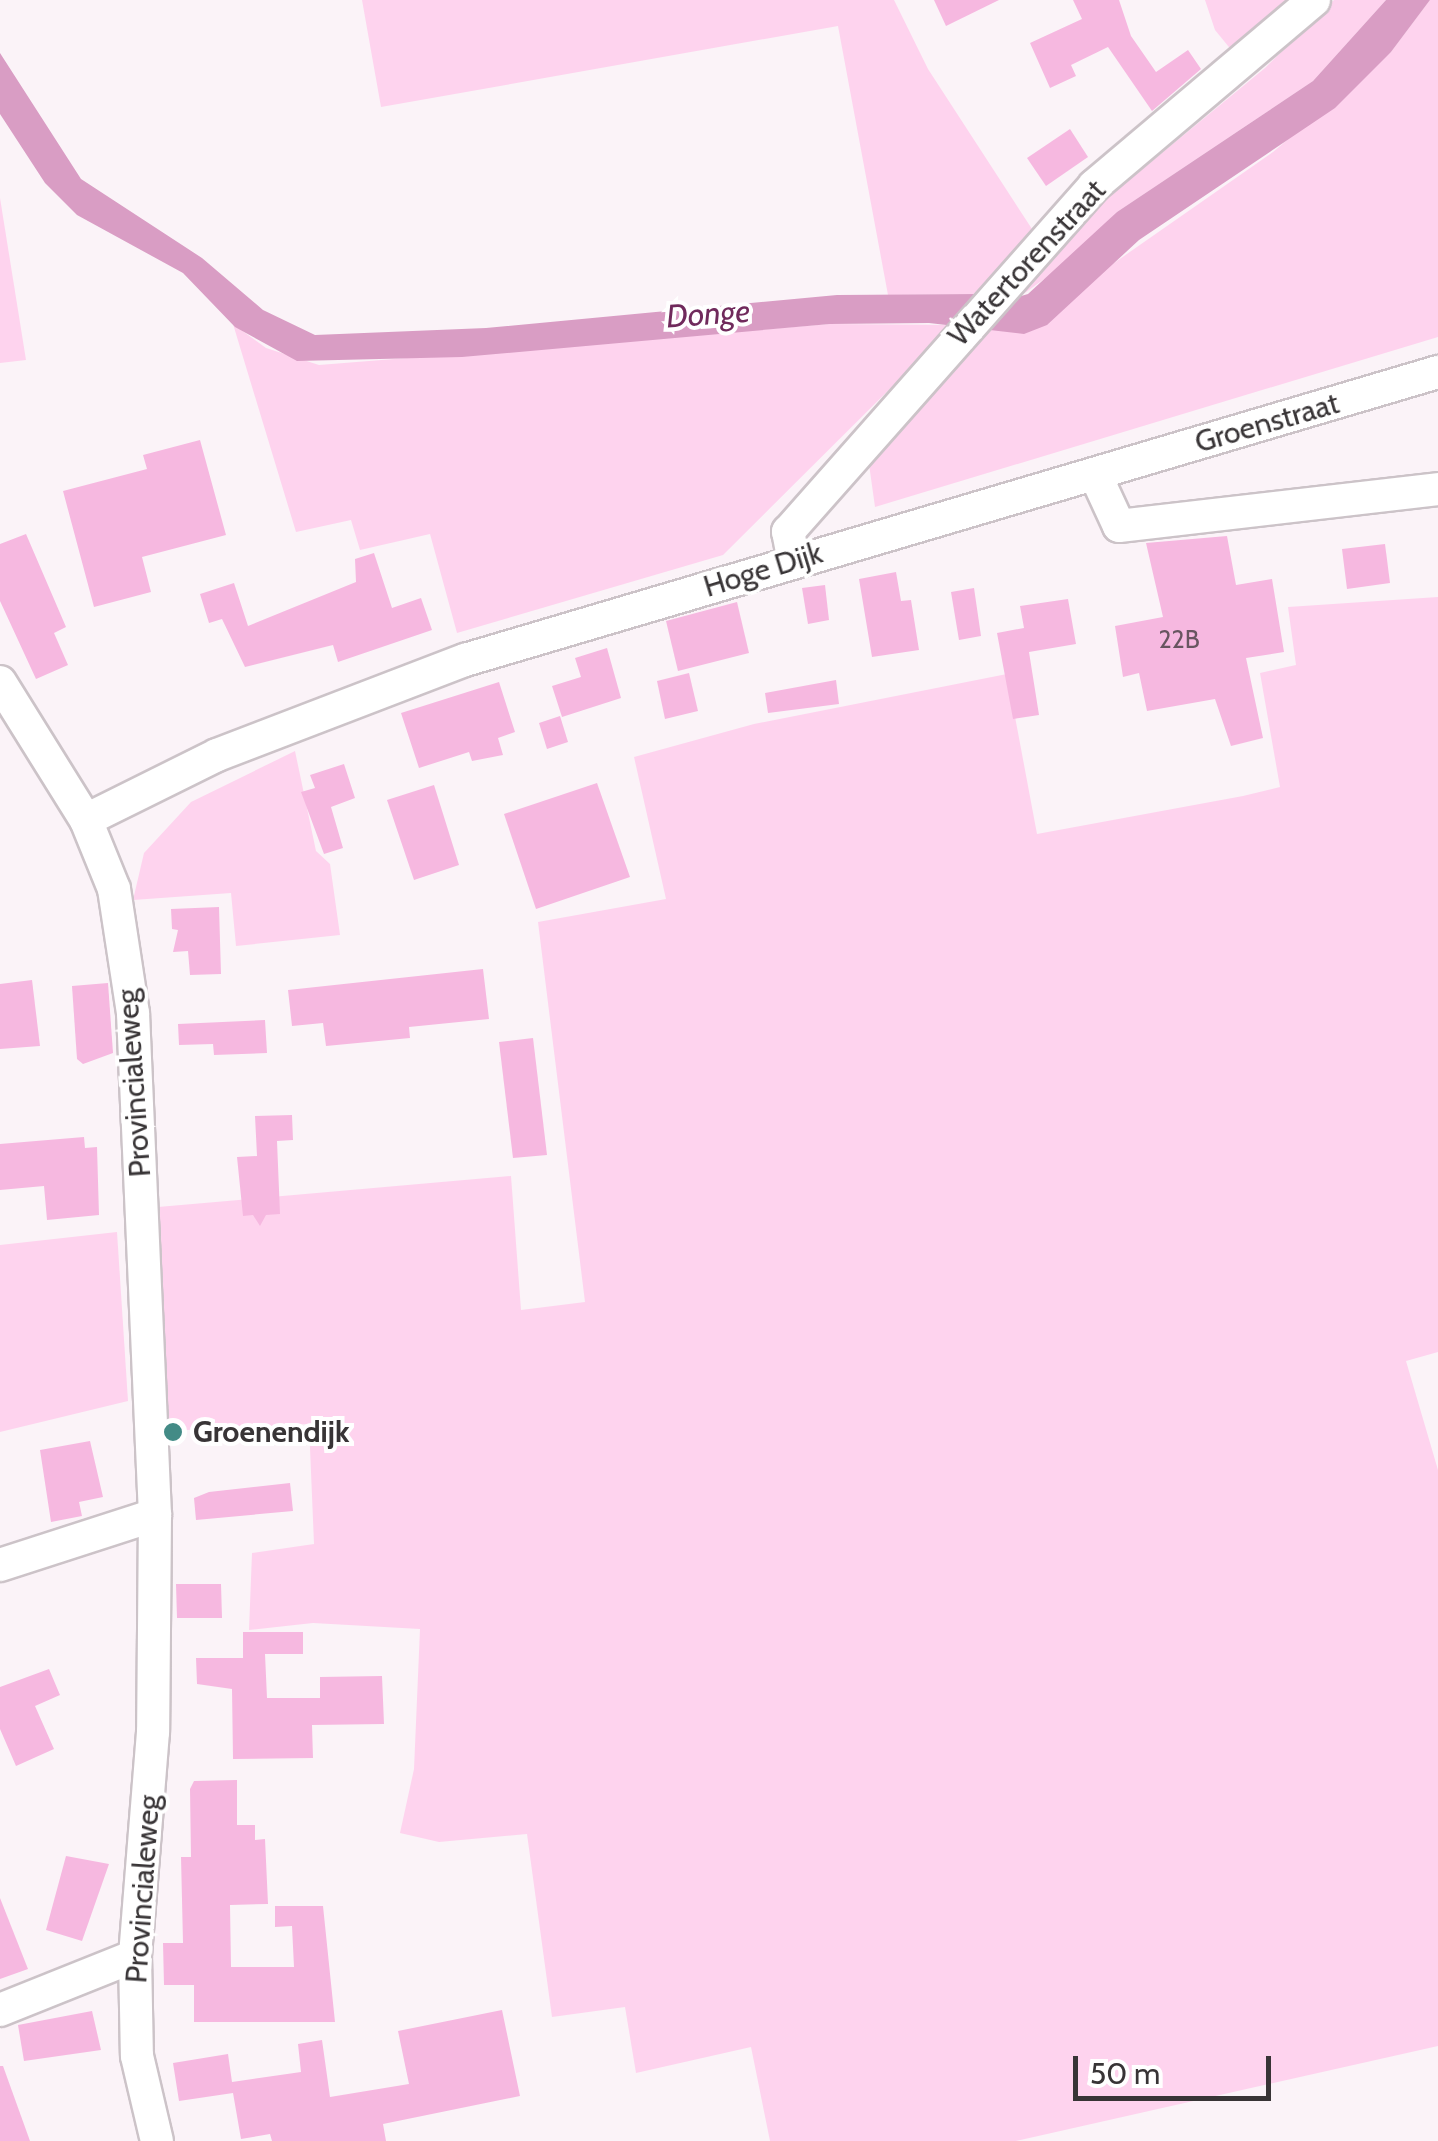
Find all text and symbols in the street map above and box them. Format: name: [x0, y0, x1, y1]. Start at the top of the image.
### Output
street label: Watertorenstraat: [941, 172, 1113, 354]
water label: Donge: [665, 292, 751, 336]
street label: Groenstraat: [1191, 385, 1343, 461]
street label: Hoge Dijk: [699, 535, 827, 605]
house number: 22B: [1158, 624, 1200, 654]
street label: Provincialeweg: [109, 988, 159, 1178]
place label: Groenendijk: [193, 1414, 350, 1450]
marker: Groenendijk: [162, 1421, 184, 1443]
street label: Provincialeweg: [118, 1794, 168, 1984]
scale bar: [1078, 2036, 1276, 2098]
text: 50 m: [1090, 2055, 1160, 2092]

